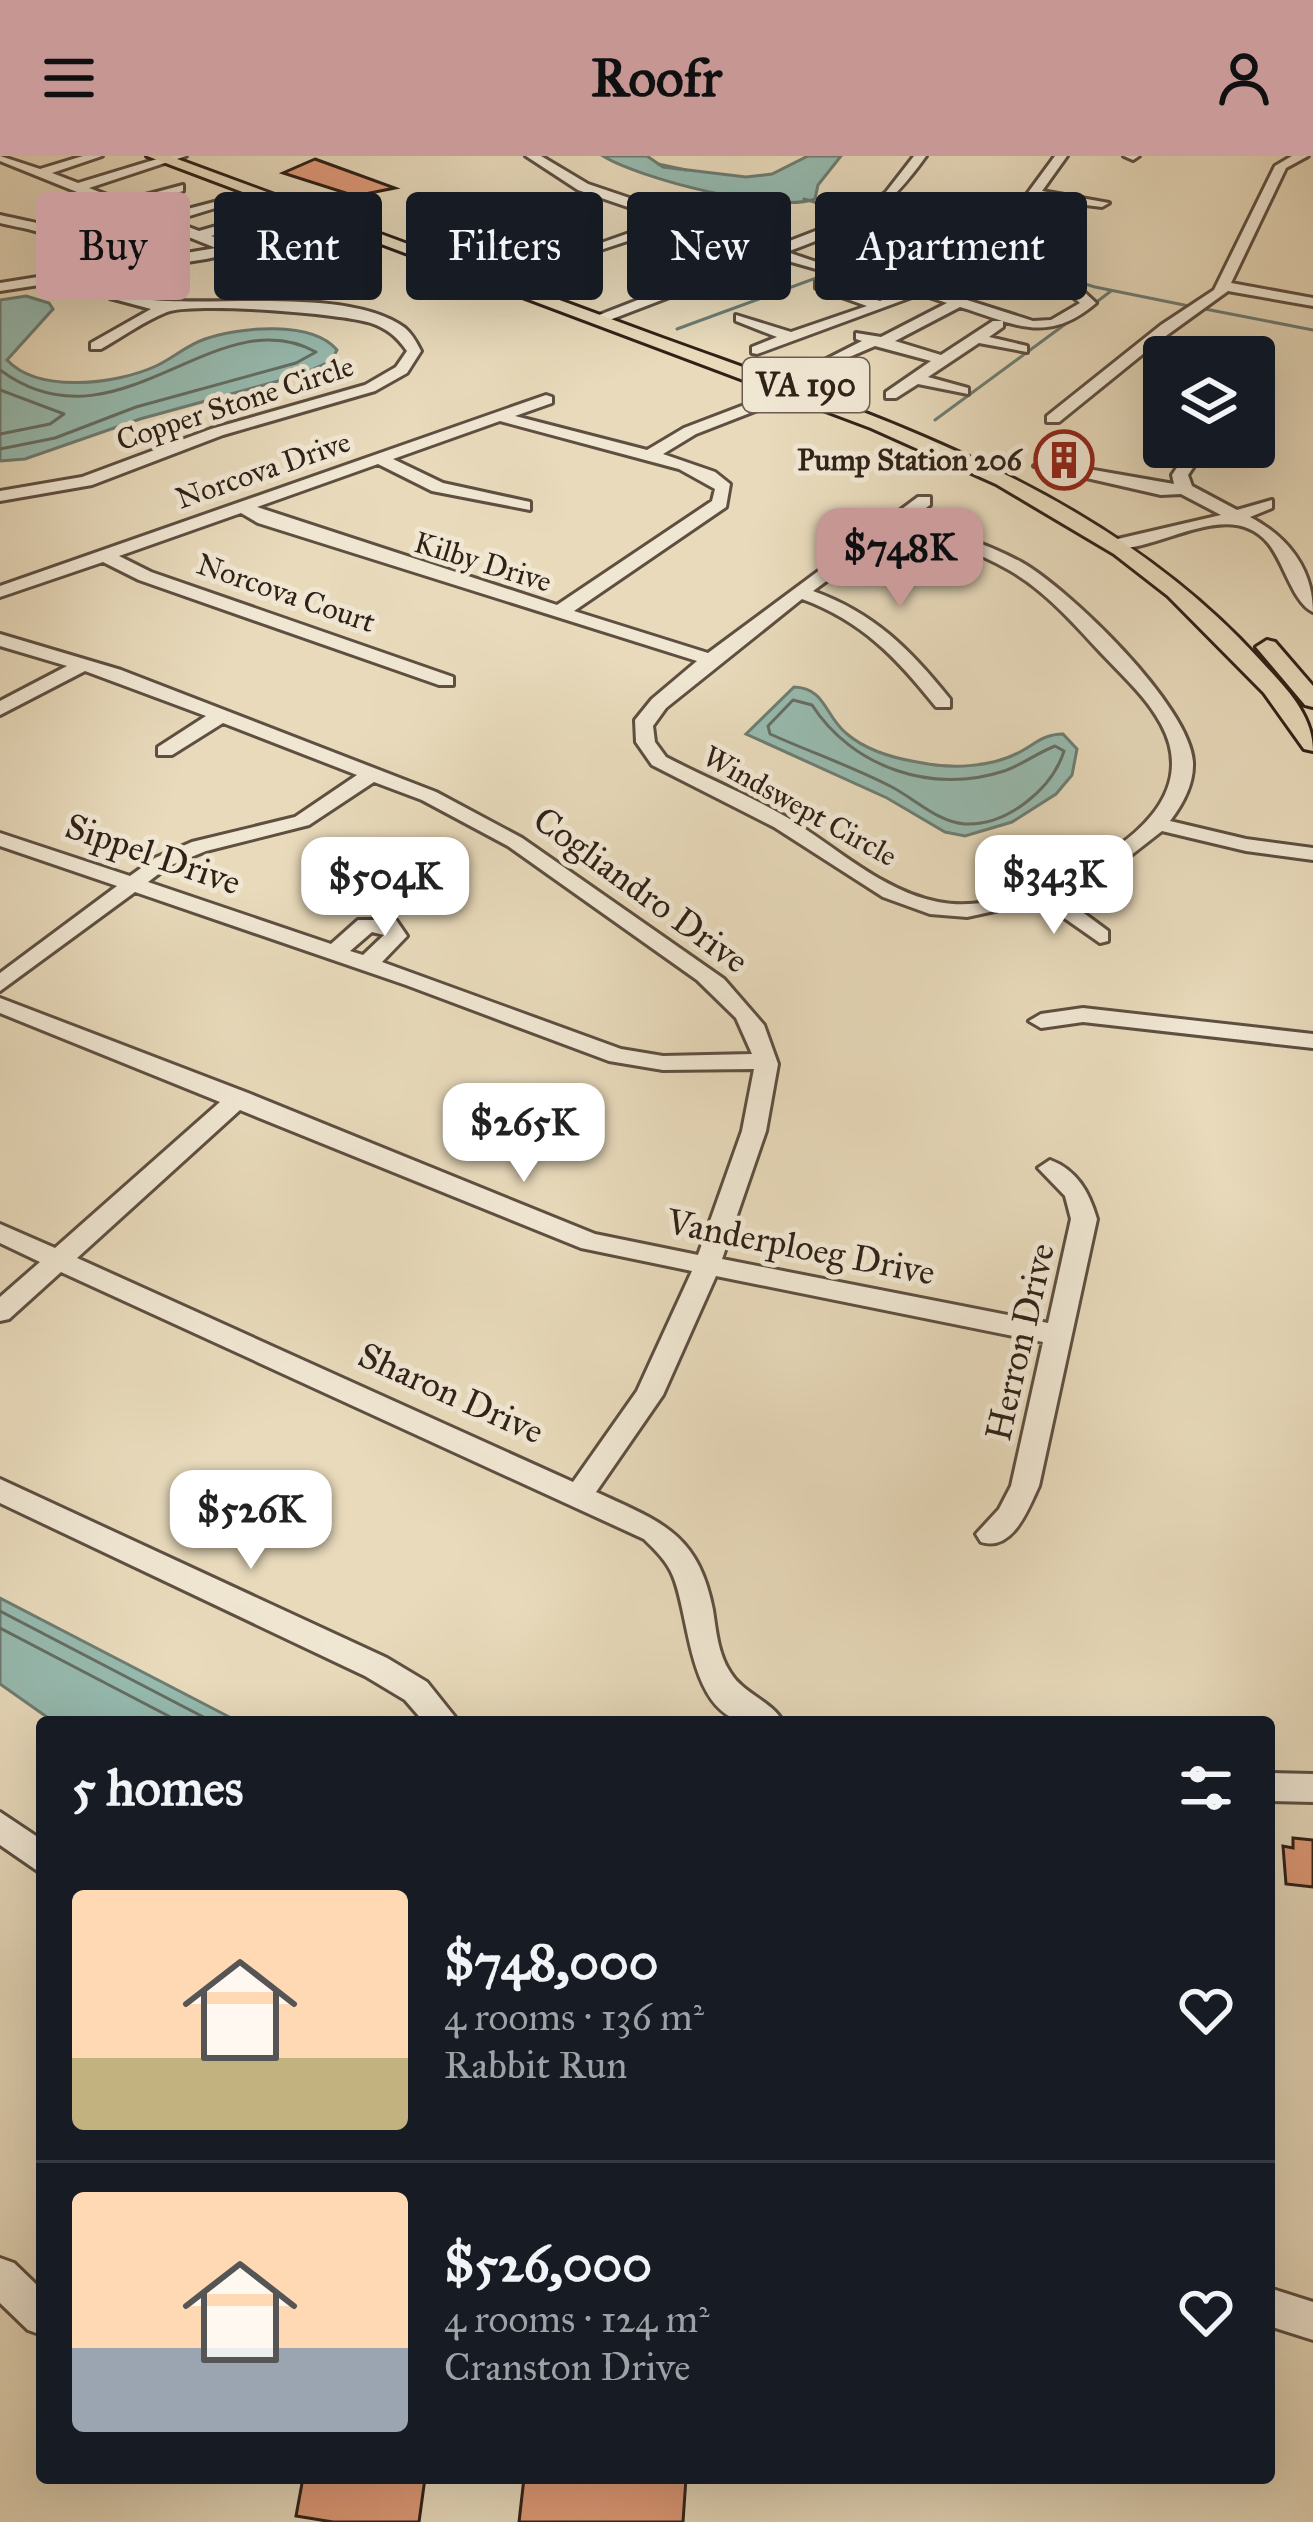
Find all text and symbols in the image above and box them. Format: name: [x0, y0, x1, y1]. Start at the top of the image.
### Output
icon: menu: [36, 45, 102, 111]
text: Roofr: [591, 45, 722, 111]
icon: person: [1211, 45, 1277, 111]
chip: Buy: [36, 192, 190, 300]
chip: Rent: [214, 192, 382, 300]
chip: Filters: [406, 192, 603, 300]
chip: New: [627, 192, 791, 300]
chip: Apartment: [815, 192, 1087, 300]
map controls: [1143, 336, 1275, 468]
button: layers: [1143, 336, 1275, 468]
street label: Copper Stone Circle: [112, 348, 358, 458]
road number: VA 190: [743, 358, 869, 412]
street label: Norcova Drive: [171, 423, 355, 517]
building icon: Pump Station 206: [1033, 429, 1095, 491]
place label: Pump Station 206: [797, 442, 1024, 478]
pin: $748K: [816, 508, 984, 610]
text: $748K: [843, 523, 957, 571]
street label: Kilby Drive: [410, 524, 556, 600]
street label: Norcova Court: [192, 546, 380, 640]
street label: Windswept Circle: [697, 738, 903, 874]
street label: Cogliandro Drive: [525, 797, 757, 983]
street label: Sippel Drive: [60, 804, 246, 904]
pin: $343K: [970, 835, 1138, 937]
pin: $504K: [301, 837, 469, 939]
text: $343K: [1002, 850, 1106, 898]
text: $504K: [328, 852, 442, 900]
pin: $265K: [440, 1083, 608, 1185]
text: $265K: [470, 1098, 578, 1146]
street label: Vanderploeg Drive: [662, 1199, 939, 1295]
street label: Herron Drive: [976, 1239, 1064, 1445]
street label: Sharon Drive: [352, 1333, 550, 1453]
pin: $526K: [167, 1470, 335, 1572]
text: $526K: [197, 1485, 305, 1533]
icon: filters: [1173, 1755, 1239, 1821]
text: 5 homes: [72, 1757, 243, 1819]
text: $748,000: [444, 1931, 658, 1993]
icon: home: [168, 1938, 312, 2082]
icon: heart: [1173, 1977, 1239, 2043]
text: 4 rooms · 136 m²: [444, 1993, 704, 2041]
text: Rabbit Run: [444, 2041, 627, 2089]
text: $526,000: [444, 2233, 652, 2295]
icon: home: [168, 2240, 312, 2384]
icon: heart: [1173, 2279, 1239, 2345]
text: 4 rooms · 124 m²: [444, 2295, 710, 2343]
text: Cranston Drive: [444, 2343, 690, 2391]

